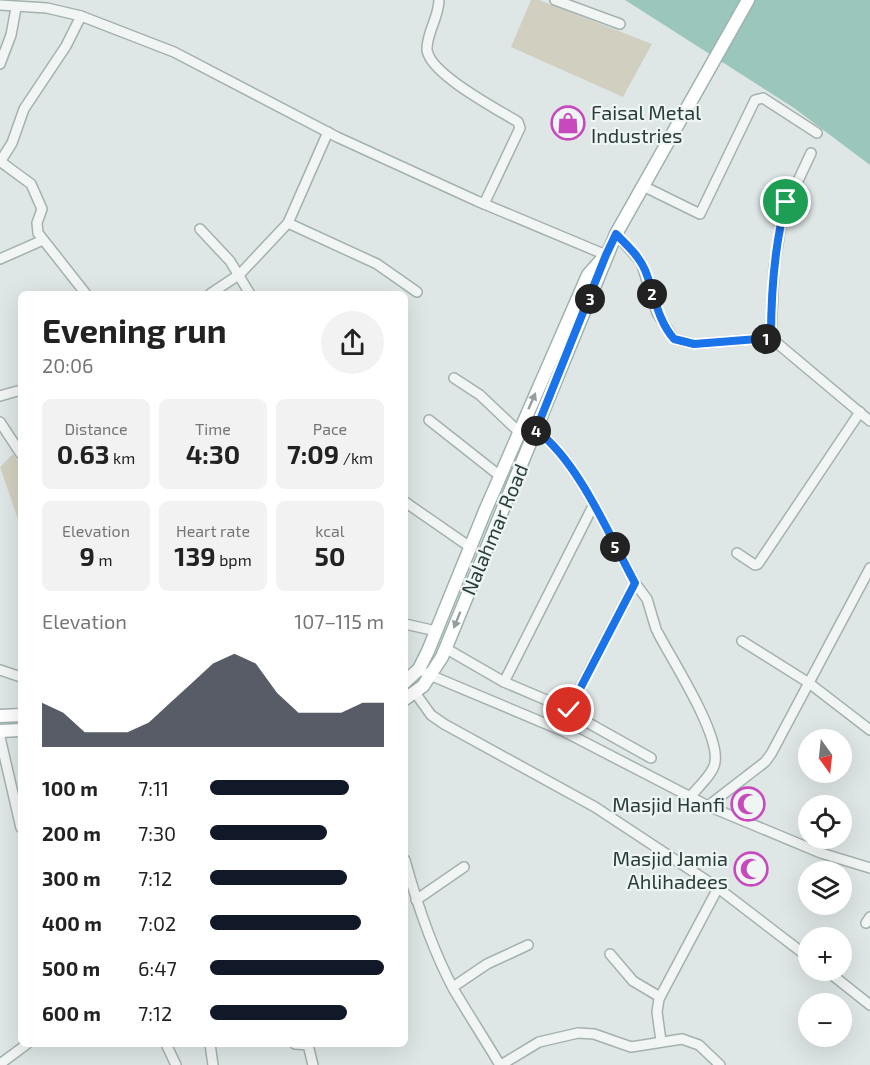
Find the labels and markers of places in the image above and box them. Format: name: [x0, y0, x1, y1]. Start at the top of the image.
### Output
place label: Faisal Metal Industries: [591, 100, 701, 147]
shop icon: Faisal Metal Industries: [550, 105, 586, 141]
pin: [760, 176, 811, 227]
pin: 2: [637, 279, 667, 309]
pin: 3: [575, 284, 605, 314]
pin: 1: [751, 324, 781, 354]
pin: 4: [521, 416, 551, 446]
pin: 5: [600, 532, 630, 562]
pin: [543, 684, 594, 735]
mosque icon: Masjid Hanfi: [730, 786, 766, 822]
place label: Masjid Hanfi: [612, 792, 725, 816]
place label: Masjid Jamia Ahlihadees: [613, 846, 728, 893]
mosque icon: Masjid Jamia Ahlihadees: [733, 851, 769, 887]

